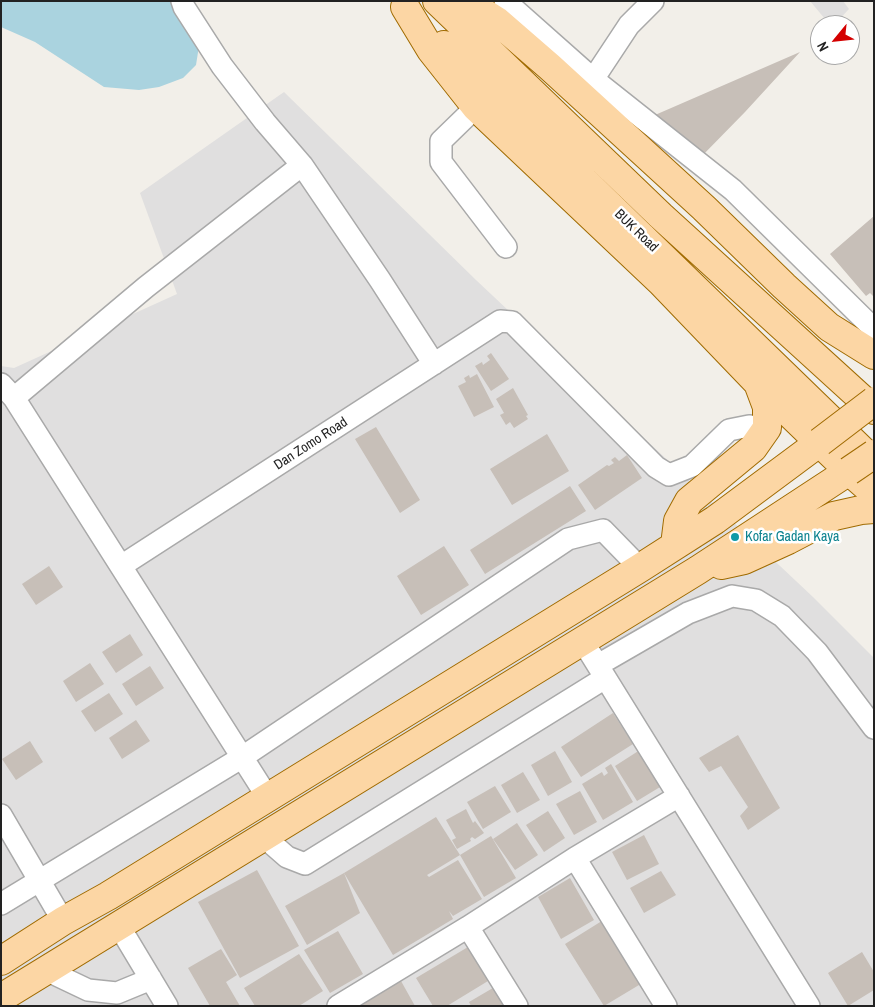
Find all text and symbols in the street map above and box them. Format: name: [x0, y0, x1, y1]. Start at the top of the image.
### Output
north arrow: [810, 15, 860, 65]
text: N: [813, 39, 833, 54]
street label: BUK Road: [611, 206, 661, 256]
street label: Dan Zomo Road: [271, 414, 351, 474]
place label: Kofar Gadan Kaya: [745, 529, 839, 545]
marker: Kofar Gadan Kaya: [729, 531, 741, 543]

